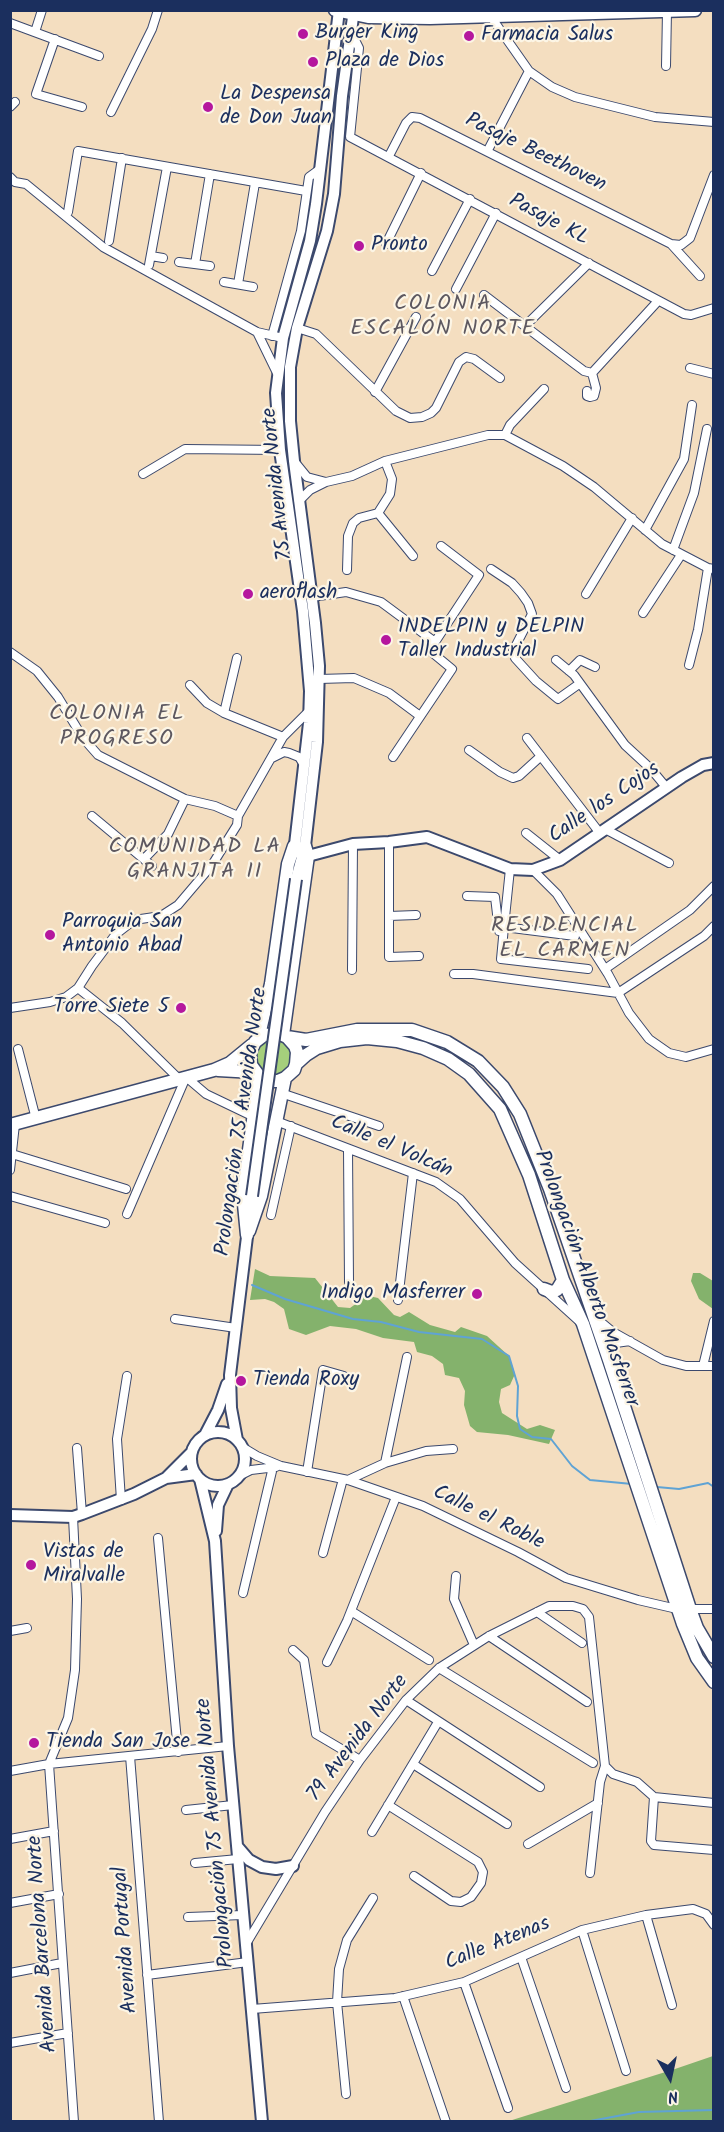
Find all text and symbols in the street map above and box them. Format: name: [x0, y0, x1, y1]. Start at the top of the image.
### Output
place label: Burger King: [315, 21, 419, 47]
place label: Farmacia Salus: [481, 23, 613, 49]
marker: Burger King: [296, 27, 310, 41]
marker: Farmacia Salus: [462, 29, 476, 43]
place label: Plaza de Dios: [325, 49, 444, 75]
marker: Plaza de Dios: [306, 55, 320, 69]
place label: La Despensa de Don Juan: [220, 82, 332, 132]
marker: La Despensa de Don Juan: [201, 100, 215, 114]
street label: Pasaje Beethoven: [460, 109, 610, 199]
street label: Pasaje KL: [504, 189, 592, 253]
place label: Pronto: [371, 233, 428, 259]
marker: Pronto: [352, 239, 366, 253]
district label: COLONIA ESCALÓN NORTE: [350, 292, 536, 344]
street label: 75 Avenida Norte: [258, 406, 300, 562]
place label: aeroflash: [260, 581, 337, 607]
marker: aeroflash: [241, 587, 255, 601]
place label: INDELPIN y DELPIN Taller Industrial: [398, 615, 584, 665]
marker: INDELPIN y DELPIN Taller Industrial: [379, 633, 393, 647]
district label: COLONIA EL PROGRESO: [49, 702, 185, 754]
street label: Calle los Cojos: [545, 758, 665, 850]
district label: COMUNIDAD LA GRANJITA II: [109, 835, 281, 886]
place label: Parroquia San Antonio Abad: [62, 910, 182, 960]
district label: RESIDENCIAL EL CARMEN: [491, 914, 639, 966]
marker: Parroquia San Antonio Abad: [43, 928, 57, 942]
street label: Prolongación 75 Avenida Norte: [212, 986, 274, 1258]
place label: Torre Siete 5: [54, 995, 169, 1021]
marker: Torre Siete 5: [174, 1001, 188, 1015]
street label: Calle el Volcán: [326, 1111, 456, 1185]
street label: Prolongación Alberto Masferrer: [527, 1147, 643, 1411]
place label: Indigo Masferrer: [321, 1281, 465, 1307]
marker: Indigo Masferrer: [470, 1287, 484, 1301]
place label: Tienda Roxy: [253, 1368, 359, 1394]
marker: Tienda Roxy: [234, 1374, 248, 1388]
street label: Calle el Roble: [428, 1481, 548, 1557]
place label: Vistas de Miralvalle: [43, 1540, 125, 1590]
marker: Vistas de Miralvalle: [24, 1558, 38, 1572]
street label: 79 Avenida Norte: [303, 1670, 415, 1808]
street label: Prolongación 75 Avenida Norte: [193, 1697, 241, 1969]
place label: Tienda San Jose: [46, 1730, 190, 1756]
marker: Tienda San Jose: [27, 1736, 41, 1750]
street label: Avenida Barcelona Norte: [24, 1835, 64, 2053]
street label: Avenida Portugal: [109, 1866, 145, 2014]
street label: Calle Atenas: [442, 1913, 554, 1977]
north arrow: [640, 2048, 700, 2108]
text: N: [666, 2083, 680, 2109]

